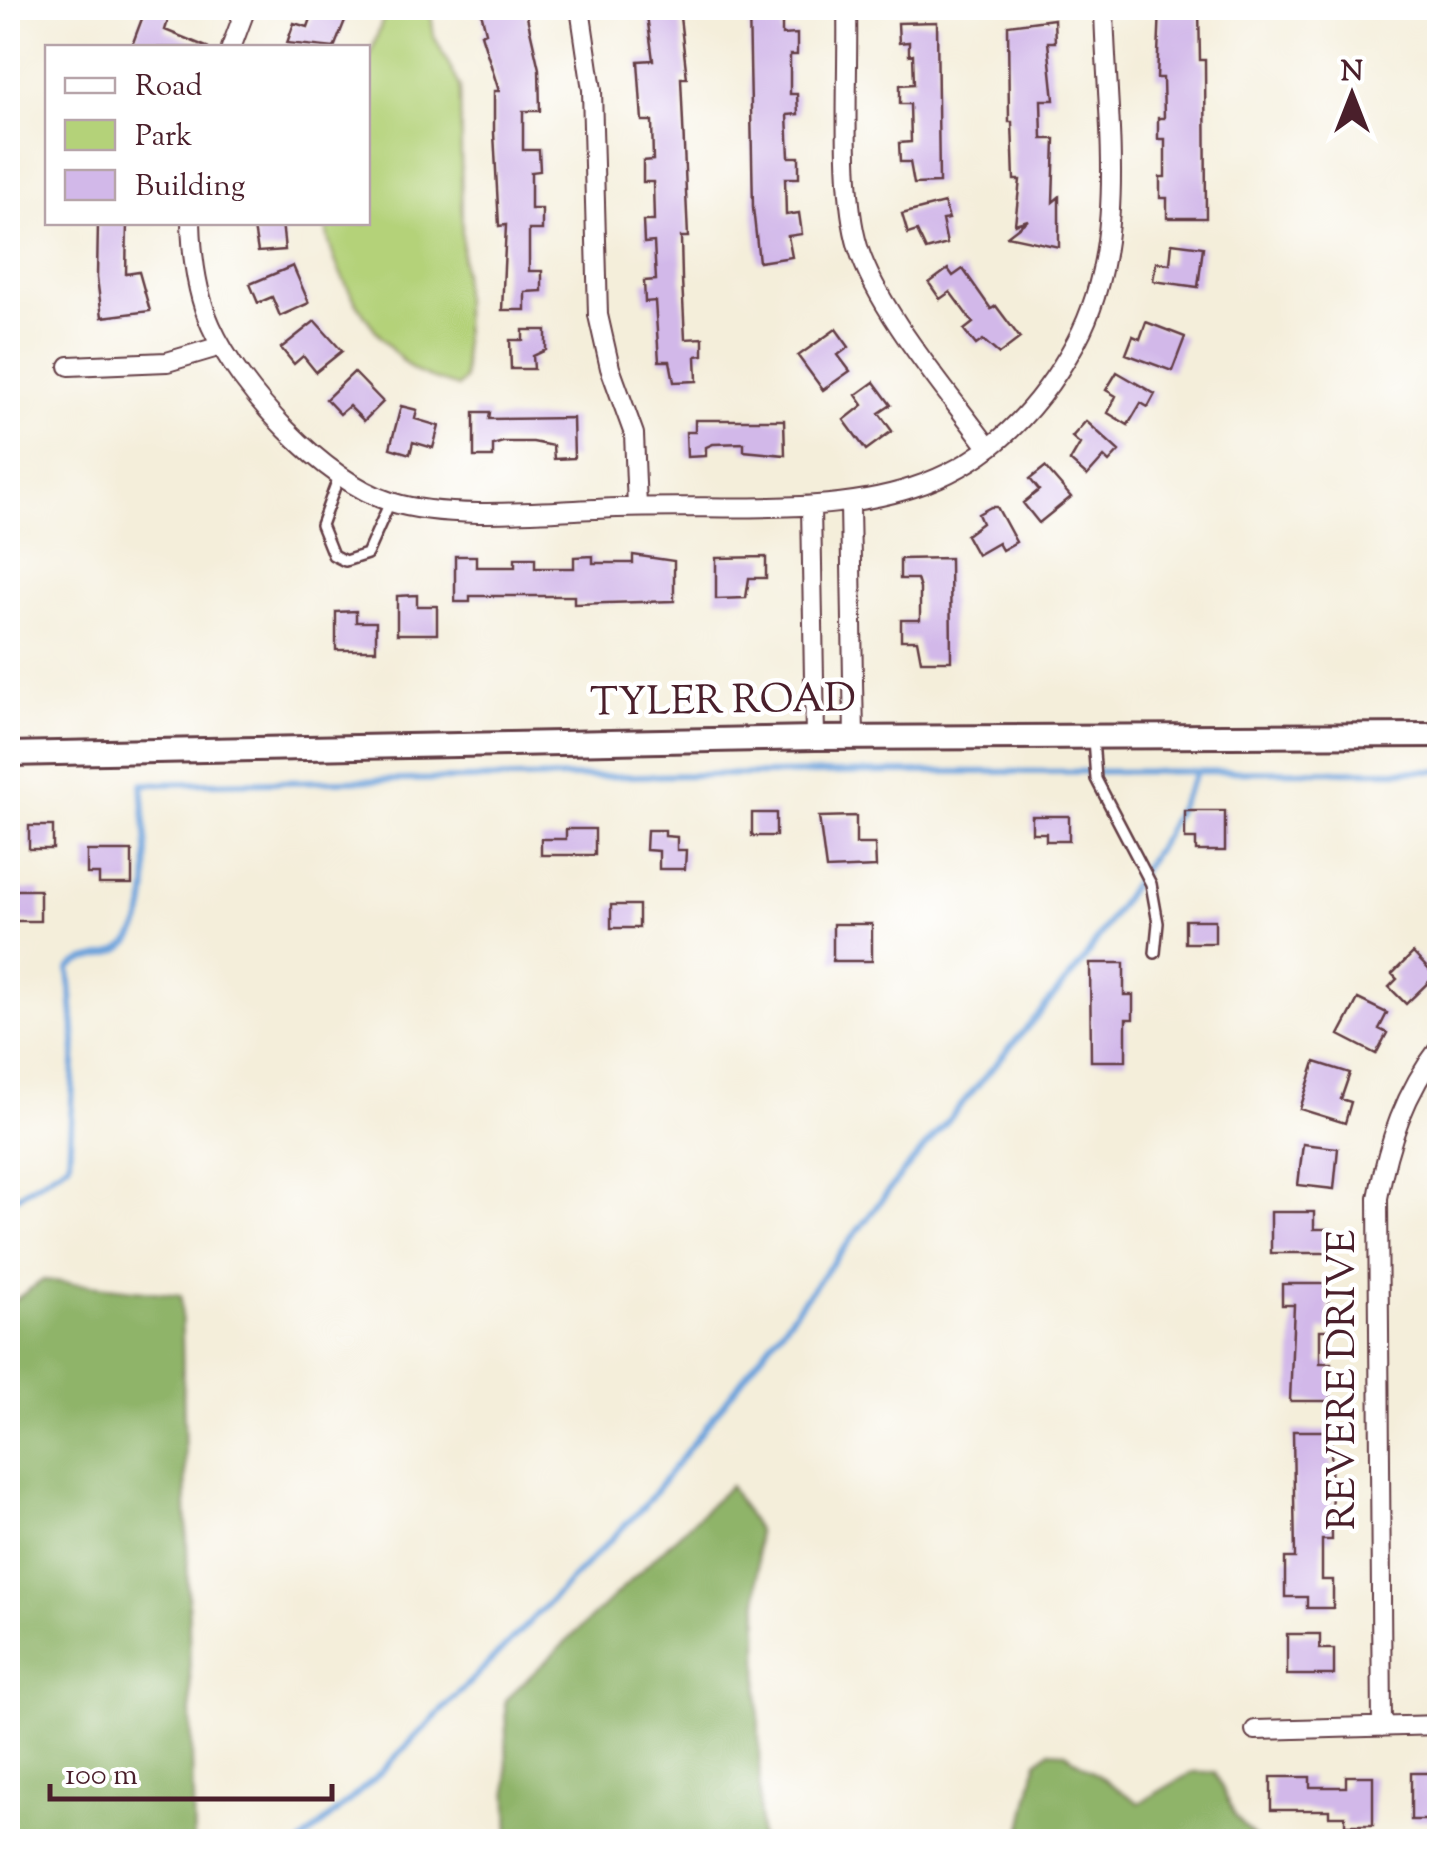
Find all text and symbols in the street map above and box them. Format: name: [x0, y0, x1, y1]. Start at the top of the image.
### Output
legend: [45, 45, 370, 225]
north arrow: [1302, 45, 1402, 145]
text: N: [1341, 53, 1363, 93]
text: Road: [135, 66, 202, 109]
text: Park: [135, 116, 192, 159]
text: Building: [135, 166, 245, 209]
street label: TYLER ROAD: [590, 672, 856, 734]
street label: REVERE DRIVE: [1316, 1230, 1373, 1530]
scale bar: [50, 1739, 332, 1801]
text: 100 m: [65, 1755, 138, 1798]

